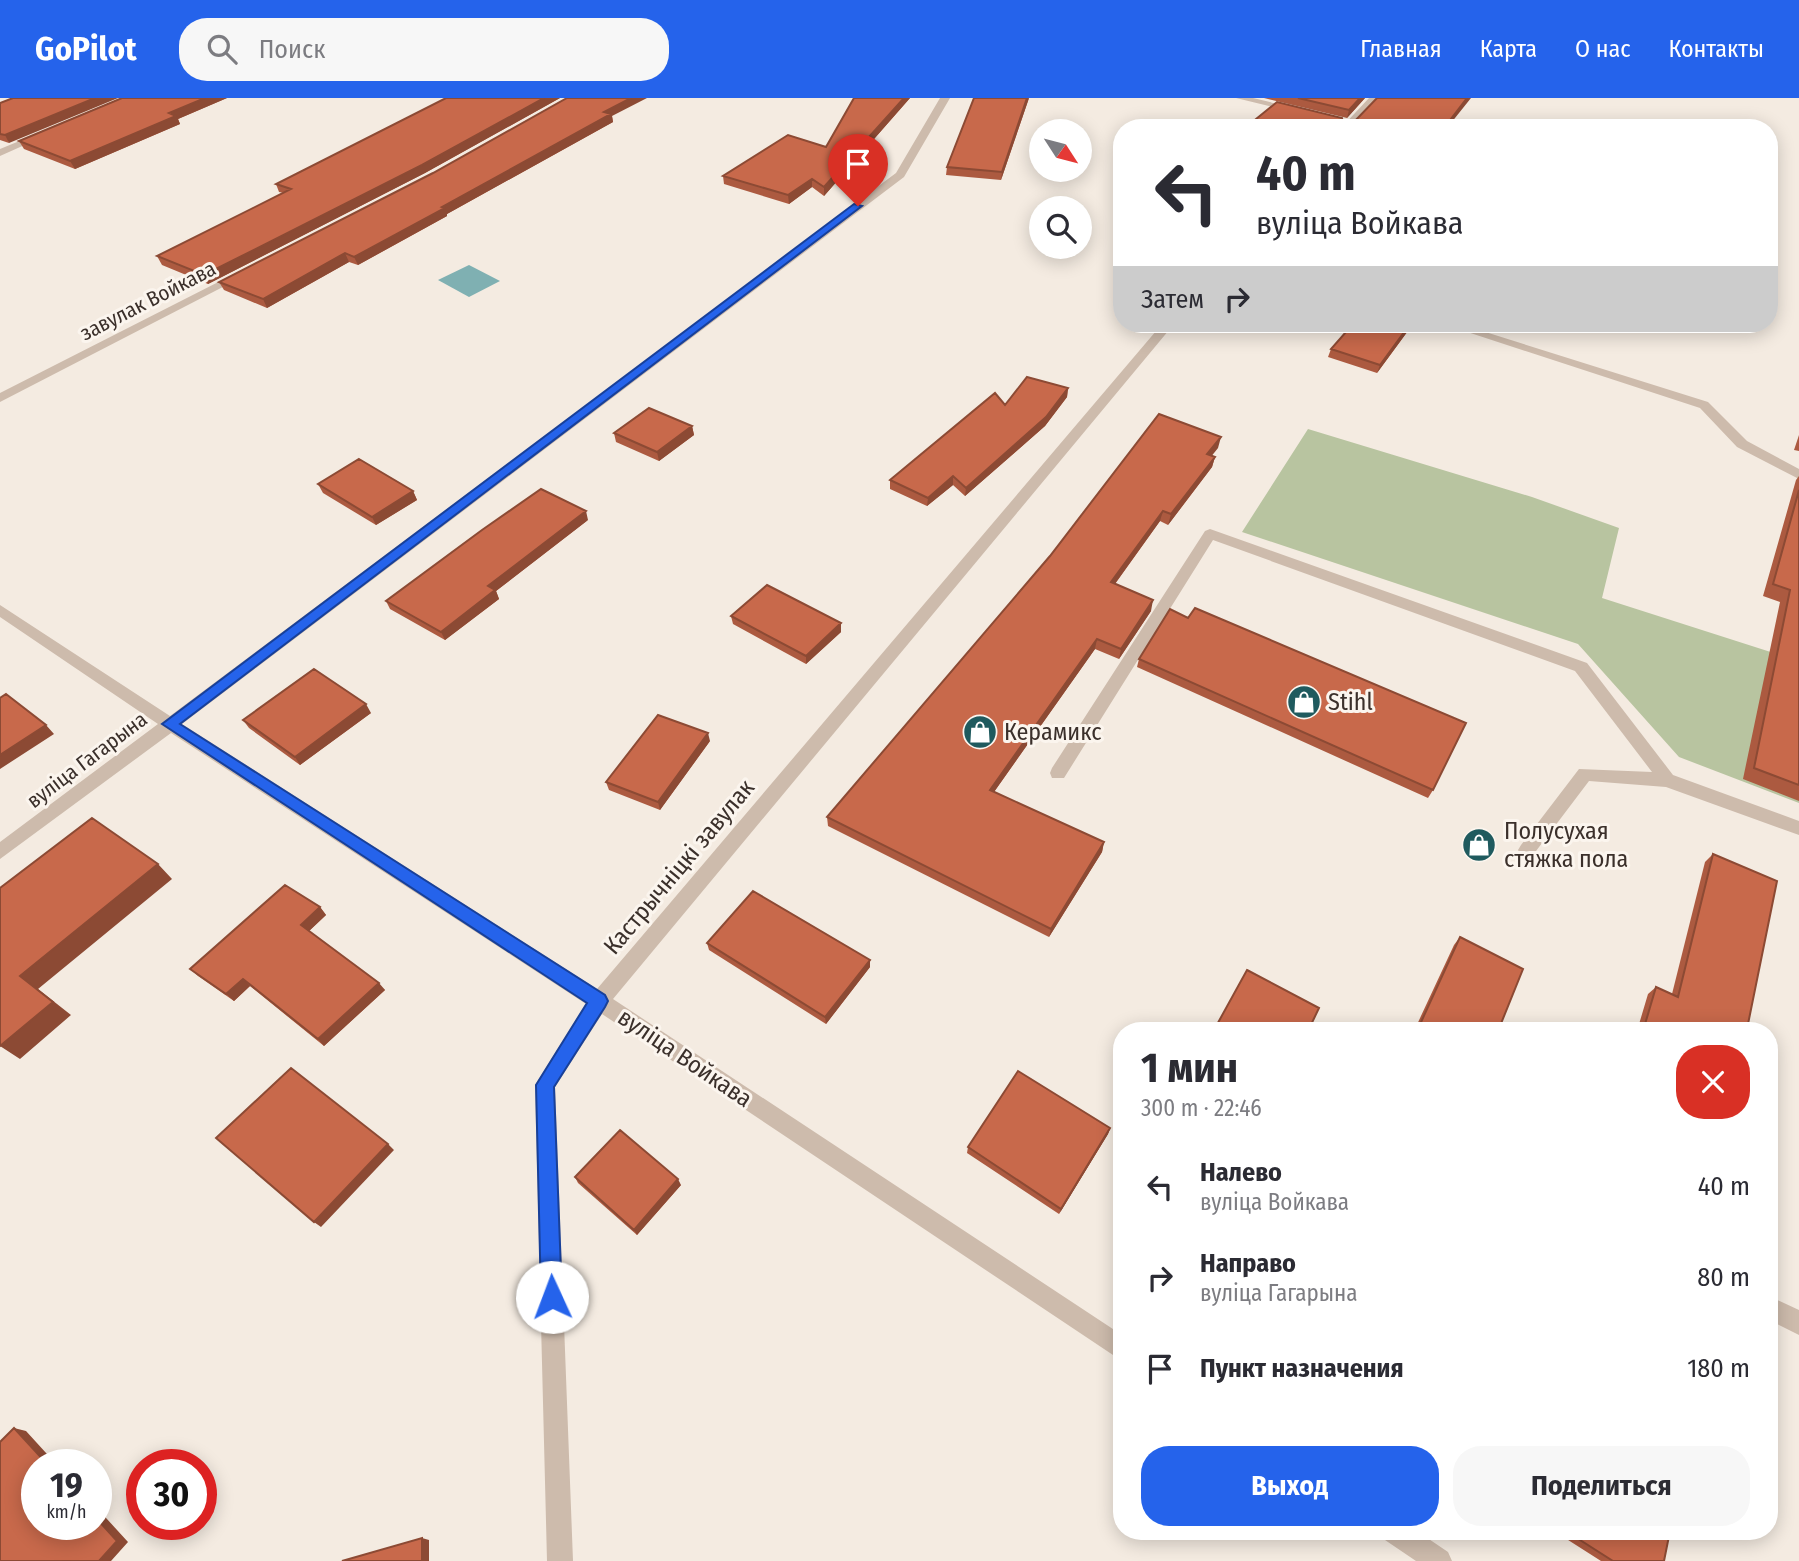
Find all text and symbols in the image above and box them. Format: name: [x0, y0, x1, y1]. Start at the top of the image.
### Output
search box: [179, 18, 669, 81]
text: GoPilot: [35, 29, 137, 69]
icon: search: [203, 30, 241, 68]
text: Поиск: [259, 34, 325, 65]
text: Главная: [1360, 35, 1442, 63]
text: Карта: [1480, 35, 1537, 63]
text: О нас: [1575, 35, 1630, 63]
text: Контакты: [1668, 35, 1764, 63]
north arrow: [1029, 119, 1092, 182]
map controls: [1029, 119, 1092, 259]
pin: [828, 134, 888, 206]
text: 40 m: [1256, 144, 1356, 203]
icon: arrive: [839, 145, 877, 183]
icon: left: [1141, 147, 1232, 238]
button: search: [1029, 196, 1092, 259]
text: вуліца Войкава: [1256, 204, 1463, 242]
street label: завулак Войкава: [76, 256, 220, 346]
icon: right: [1218, 280, 1256, 318]
text: Затем: [1141, 284, 1204, 315]
shop icon: Stihl: [1285, 683, 1323, 721]
place label: Stihl: [1328, 688, 1373, 716]
street label: вуліца Гагарына: [22, 706, 152, 814]
shop icon: Керамикс: [961, 713, 999, 751]
place label: Керамикс: [1004, 718, 1101, 746]
street label: Кастрычніцкі завулак: [598, 773, 761, 960]
place label: Полусухая стяжка пола: [1504, 817, 1628, 873]
shop icon: Полусухая стяжка пола: [1460, 826, 1498, 864]
street label: вуліца Войкава: [613, 1003, 757, 1113]
text: 1 мин: [1141, 1043, 1238, 1093]
button: close: [1676, 1045, 1750, 1119]
text: 300 m · 22:46: [1141, 1094, 1262, 1122]
text: Налево: [1200, 1157, 1282, 1188]
icon: left: [1141, 1168, 1179, 1206]
text: 40 m: [1698, 1171, 1750, 1202]
text: вуліца Войкава: [1200, 1188, 1349, 1216]
text: Направо: [1200, 1248, 1296, 1279]
icon: right: [1141, 1259, 1179, 1297]
position arrow: [515, 1260, 589, 1334]
text: 80 m: [1697, 1262, 1750, 1293]
text: вуліца Гагарына: [1200, 1279, 1358, 1307]
icon: arrive: [1141, 1350, 1179, 1388]
text: Пункт назначения: [1200, 1353, 1404, 1384]
text: 180 m: [1687, 1353, 1750, 1384]
button: Выход: [1141, 1446, 1439, 1526]
button: Поделиться: [1453, 1446, 1750, 1526]
speed limit sign: 30: [126, 1449, 217, 1540]
text: 19: [50, 1464, 83, 1506]
text: km/h: [46, 1501, 87, 1523]

